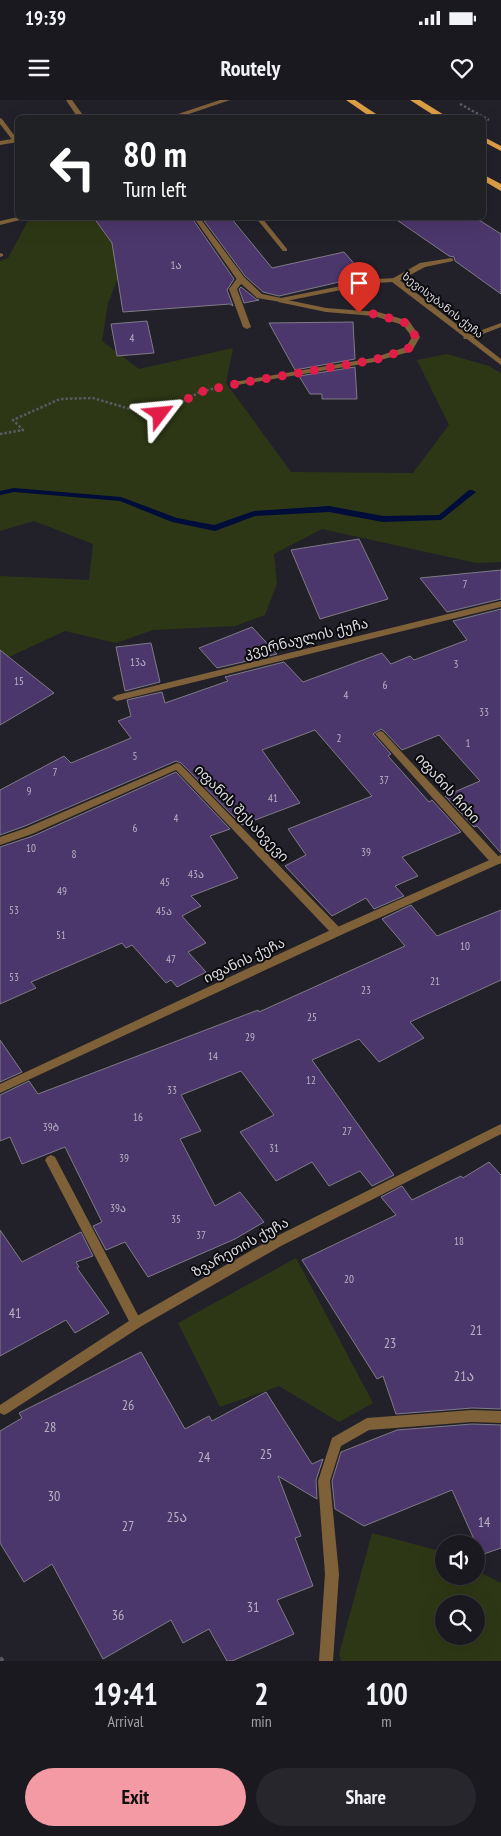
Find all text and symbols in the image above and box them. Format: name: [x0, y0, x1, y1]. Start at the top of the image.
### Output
text: 19:39: [25, 6, 66, 30]
icon: menu: [25, 54, 53, 82]
text: Routely: [221, 54, 280, 82]
icon: heart: [448, 54, 476, 82]
text: 80 m: [123, 131, 187, 177]
icon: left: [40, 135, 105, 200]
text: Turn left: [123, 175, 187, 203]
house number: 1ა: [171, 258, 182, 272]
pin: [338, 262, 380, 313]
icon: arrive: [345, 269, 373, 297]
street label: ხევისუბანის ქუჩა: [400, 269, 486, 341]
house number: 4: [130, 331, 135, 345]
position arrow: [133, 387, 185, 439]
house number: 7: [463, 577, 468, 591]
street label: კვერნაულის ქუჩა: [242, 614, 370, 662]
house number: 13ა: [130, 655, 146, 669]
house number: 3: [454, 657, 459, 671]
house number: 15: [14, 674, 24, 688]
house number: 6: [383, 678, 388, 692]
house number: 4: [344, 688, 349, 702]
house number: 33: [479, 705, 489, 719]
house number: 2: [337, 731, 342, 745]
house number: 1: [466, 736, 471, 750]
house number: 5: [133, 749, 138, 763]
street label: იფანის ჩიხი: [412, 749, 484, 827]
street label: იფანის შესახვევი: [191, 761, 293, 865]
house number: 7: [53, 765, 58, 779]
house number: 37: [379, 773, 389, 787]
house number: 9: [27, 784, 32, 798]
house number: 41: [268, 791, 278, 805]
house number: 4: [174, 811, 179, 825]
house number: 6: [133, 821, 138, 835]
house number: 10: [26, 841, 36, 855]
house number: 39: [361, 845, 371, 859]
house number: 8: [72, 847, 77, 861]
house number: 43ა: [188, 867, 204, 881]
house number: 45: [160, 875, 170, 889]
house number: 49: [57, 884, 67, 898]
house number: 53: [9, 903, 19, 917]
house number: 45ა: [156, 904, 172, 918]
house number: 51: [56, 928, 66, 942]
street label: იფანის ქუჩა: [200, 933, 288, 987]
house number: 10: [460, 939, 470, 953]
house number: 47: [166, 952, 176, 966]
house number: 53: [9, 970, 19, 984]
house number: 21: [430, 974, 440, 988]
house number: 23: [361, 983, 371, 997]
house number: 25: [307, 1010, 317, 1024]
house number: 29: [245, 1030, 255, 1044]
house number: 14: [208, 1049, 218, 1063]
house number: 12: [306, 1073, 316, 1087]
house number: 33: [167, 1083, 177, 1097]
house number: 16: [133, 1110, 143, 1124]
house number: 39ბ: [43, 1120, 60, 1134]
house number: 27: [342, 1124, 352, 1138]
house number: 31: [269, 1141, 279, 1155]
house number: 39: [119, 1151, 129, 1165]
house number: 39ა: [110, 1201, 126, 1215]
house number: 35: [171, 1212, 181, 1226]
street label: ზვარეთის ქუჩა: [188, 1213, 292, 1281]
house number: 37: [196, 1228, 206, 1242]
house number: 18: [454, 1234, 464, 1248]
house number: 20: [344, 1272, 354, 1286]
house number: 41: [9, 1304, 21, 1322]
house number: 21: [470, 1321, 482, 1339]
house number: 23: [384, 1334, 396, 1352]
house number: 21ა: [454, 1367, 474, 1385]
house number: 26: [122, 1396, 134, 1414]
house number: 28: [44, 1418, 56, 1436]
house number: 25: [260, 1445, 272, 1463]
house number: 24: [198, 1448, 211, 1466]
house number: 30: [48, 1487, 60, 1505]
house number: 25ა: [167, 1508, 187, 1526]
house number: 14: [478, 1513, 491, 1531]
house number: 27: [122, 1517, 134, 1535]
map controls: [435, 1535, 485, 1645]
button: sound: [435, 1535, 485, 1585]
button: search: [435, 1595, 485, 1645]
house number: 31: [247, 1598, 259, 1616]
house number: 36: [112, 1606, 124, 1624]
text: 19:41: [93, 1674, 158, 1713]
text: 2: [254, 1674, 269, 1713]
text: 100: [365, 1674, 408, 1713]
text: Arrival: [107, 1711, 144, 1731]
text: min: [251, 1711, 272, 1731]
text: m: [381, 1711, 392, 1731]
button: Exit: [25, 1768, 246, 1826]
button: Share: [256, 1768, 476, 1826]

